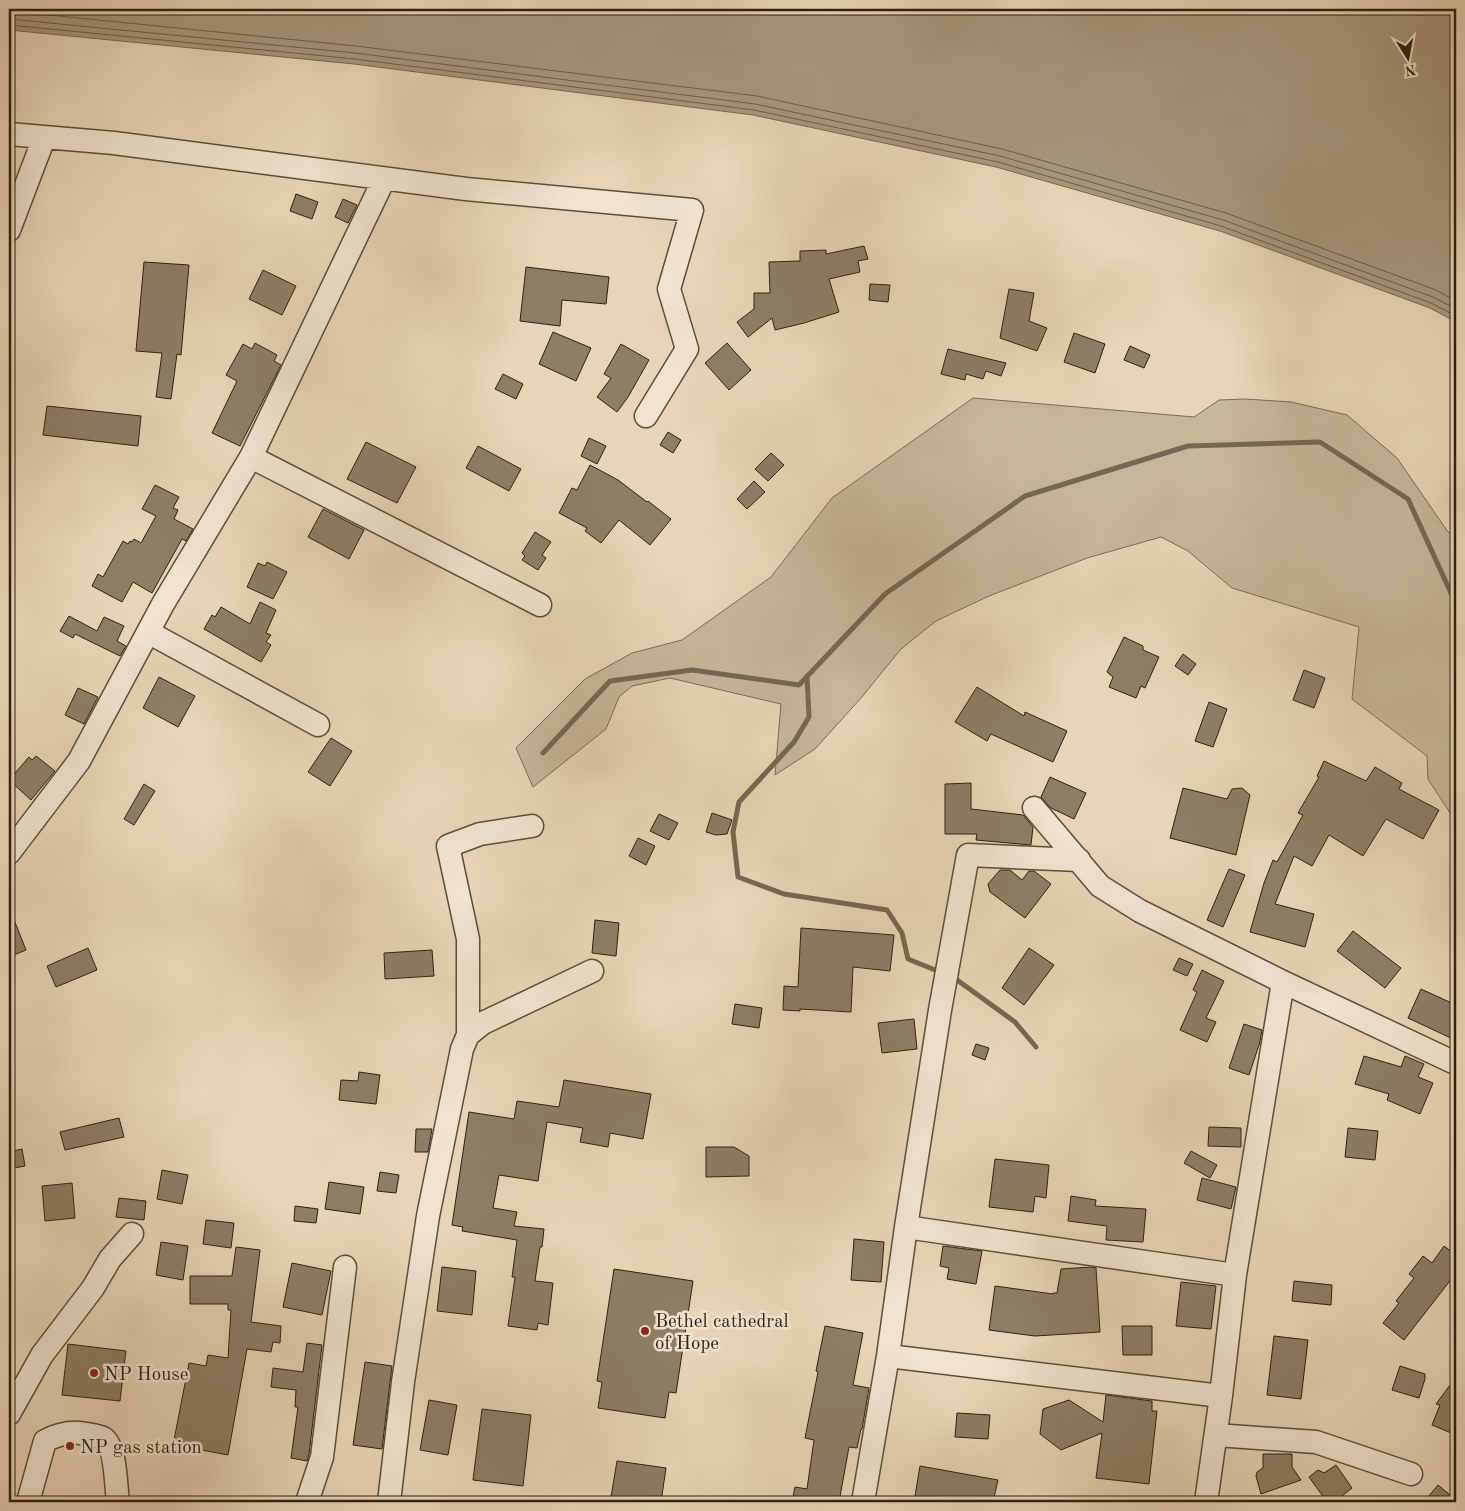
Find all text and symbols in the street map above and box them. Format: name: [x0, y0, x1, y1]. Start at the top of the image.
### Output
north arrow: [1382, 32, 1432, 82]
text: N: [1403, 62, 1417, 78]
place label: Bethel cathedral of Hope: [655, 1313, 789, 1354]
marker: Bethel cathedral of Hope: [639, 1325, 651, 1337]
place label: NP House: [104, 1366, 188, 1385]
marker: NP House: [88, 1367, 100, 1379]
place label: NP gas station: [80, 1439, 202, 1458]
marker: NP gas station: [64, 1440, 76, 1452]

